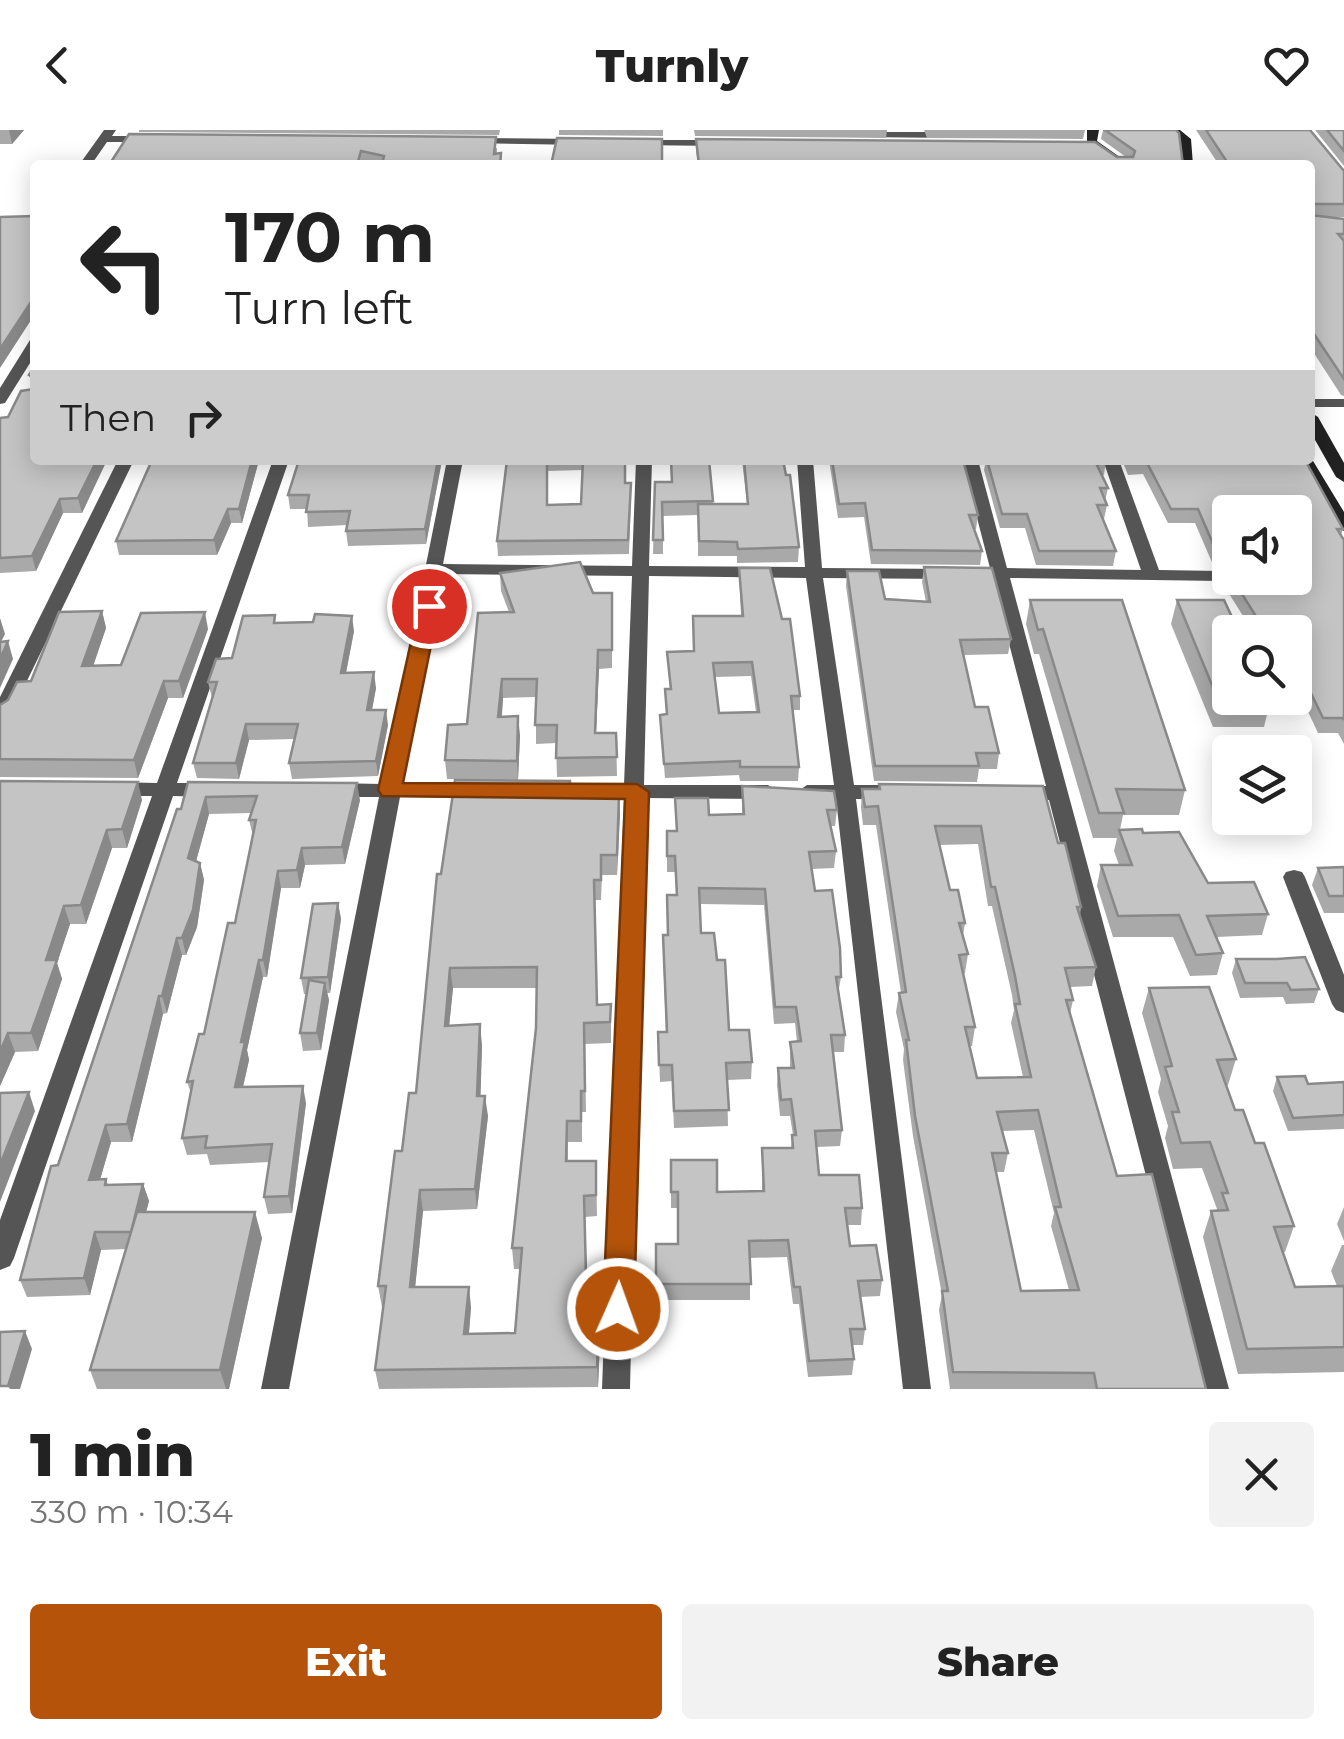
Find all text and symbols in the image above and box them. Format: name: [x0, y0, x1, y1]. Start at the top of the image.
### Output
icon: back: [30, 38, 85, 93]
text: Turnly: [596, 38, 748, 93]
icon: heart: [1259, 38, 1314, 93]
text: 170 m: [225, 194, 435, 280]
icon: left: [60, 200, 190, 330]
text: Turn left: [225, 280, 413, 335]
icon: right: [176, 390, 231, 445]
text: Then: [60, 394, 156, 441]
map controls: [1212, 495, 1312, 835]
button: sound: [1212, 495, 1312, 595]
pin: [387, 564, 472, 649]
icon: arrive: [402, 579, 457, 634]
button: search: [1212, 615, 1312, 715]
button: layers: [1212, 735, 1312, 835]
position arrow: [566, 1257, 670, 1361]
text: 1 min: [30, 1418, 195, 1491]
button: close: [1209, 1422, 1314, 1527]
text: 330 m · 10:34: [30, 1492, 233, 1531]
button: Exit: [30, 1604, 662, 1719]
button: Share: [682, 1604, 1314, 1719]

